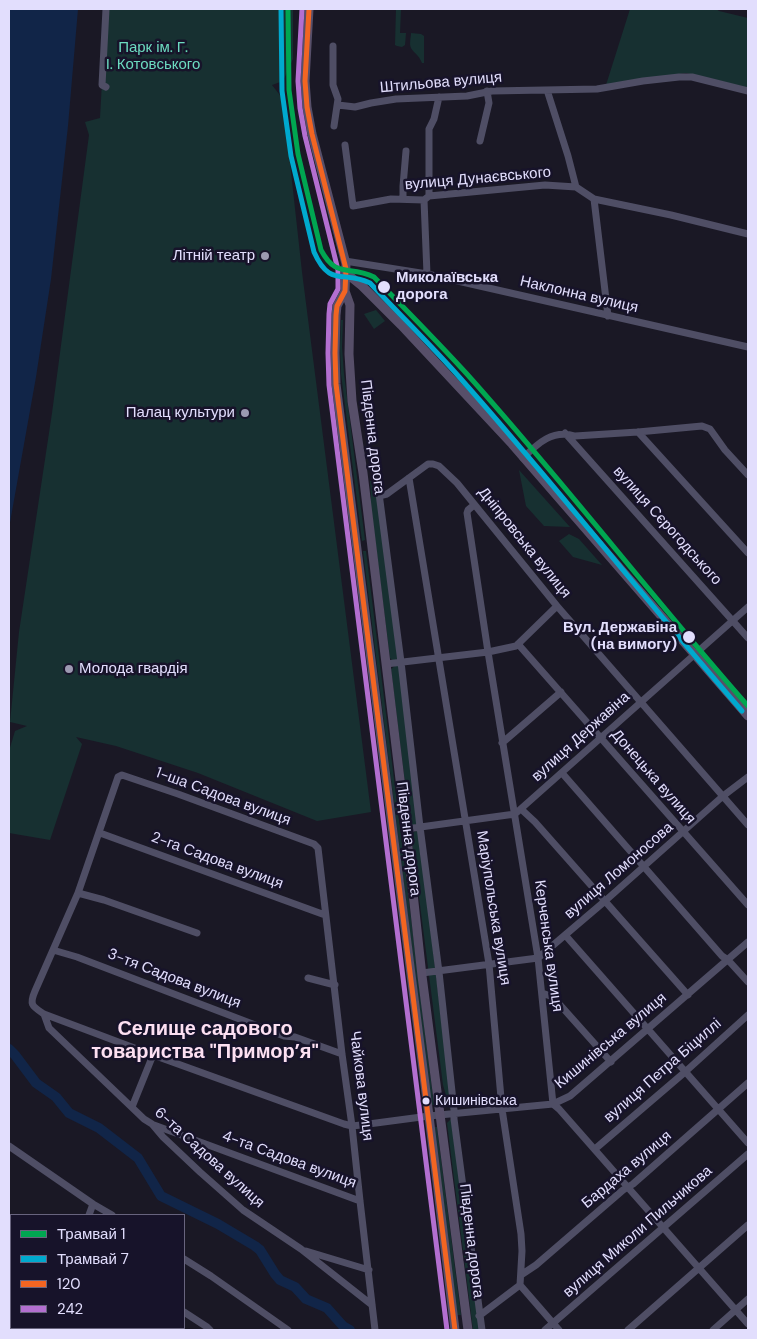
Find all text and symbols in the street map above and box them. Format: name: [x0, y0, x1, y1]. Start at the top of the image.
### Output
park label: Парк ім. Г. І. Котовського: [106, 39, 200, 74]
street label: Штильова вулиця: [379, 69, 503, 97]
street label: вулиця Дунаєвського: [404, 164, 552, 194]
place label: Літній театр: [173, 247, 255, 265]
marker: Літній театр: [259, 250, 271, 262]
place label: Миколаївська дорога: [396, 269, 498, 304]
street label: Наклонна вулиця: [518, 273, 640, 317]
marker: Миколаївська дорога: [376, 279, 392, 295]
street label: Південна дорога: [356, 379, 388, 495]
place label: Палац культури: [126, 404, 235, 422]
marker: Палац культури: [239, 407, 251, 419]
street label: вулиця Сєрогодського: [609, 463, 725, 589]
street label: Дніпровська вулиця: [474, 484, 574, 602]
place label: Вул. Державіна (на вимогу): [563, 619, 677, 654]
marker: Вул. Державіна (на вимогу): [681, 629, 697, 645]
place label: Молода гвардія: [79, 660, 188, 678]
marker: Молода гвардія: [63, 663, 75, 675]
street label: вулиця Державіна: [528, 688, 634, 786]
street label: Донецька вулиця: [607, 726, 699, 828]
street label: 1-ша Садова вулиця: [153, 764, 293, 830]
street label: Південна дорога: [392, 781, 424, 897]
street label: вулиця Ломоносова: [561, 819, 677, 923]
street label: 2-га Садова вулиця: [148, 829, 286, 893]
street label: Маріупольська вулиця: [472, 830, 514, 986]
street label: Керченська вулиця: [530, 879, 566, 1013]
street label: 3-тя Садова вулиця: [105, 945, 243, 1013]
street label: Кишинівська вулиця: [552, 989, 670, 1093]
street label: вулиця Петра Біциллі: [601, 1015, 725, 1127]
district label: Селище садового товариства "Примор’я": [91, 1018, 319, 1065]
street label: Чайкова вулиця: [345, 1030, 377, 1142]
place label: Кишинівська: [435, 1093, 517, 1109]
marker: Кишинівська: [421, 1096, 431, 1106]
street label: 6-та Садова вулиця: [150, 1104, 268, 1212]
street label: 4-та Садова вулиця: [219, 1127, 359, 1193]
street label: Бардаха вулиця: [578, 1127, 676, 1213]
street label: вулиця Миколи Пильчикова: [560, 1162, 716, 1302]
street label: Південна дорога: [455, 1183, 487, 1299]
legend: [10, 1214, 185, 1329]
text: Трамвай 1: [57, 1224, 126, 1244]
text: Трамвай 7: [57, 1249, 129, 1269]
text: 120: [57, 1274, 80, 1294]
text: 242: [57, 1299, 83, 1319]

